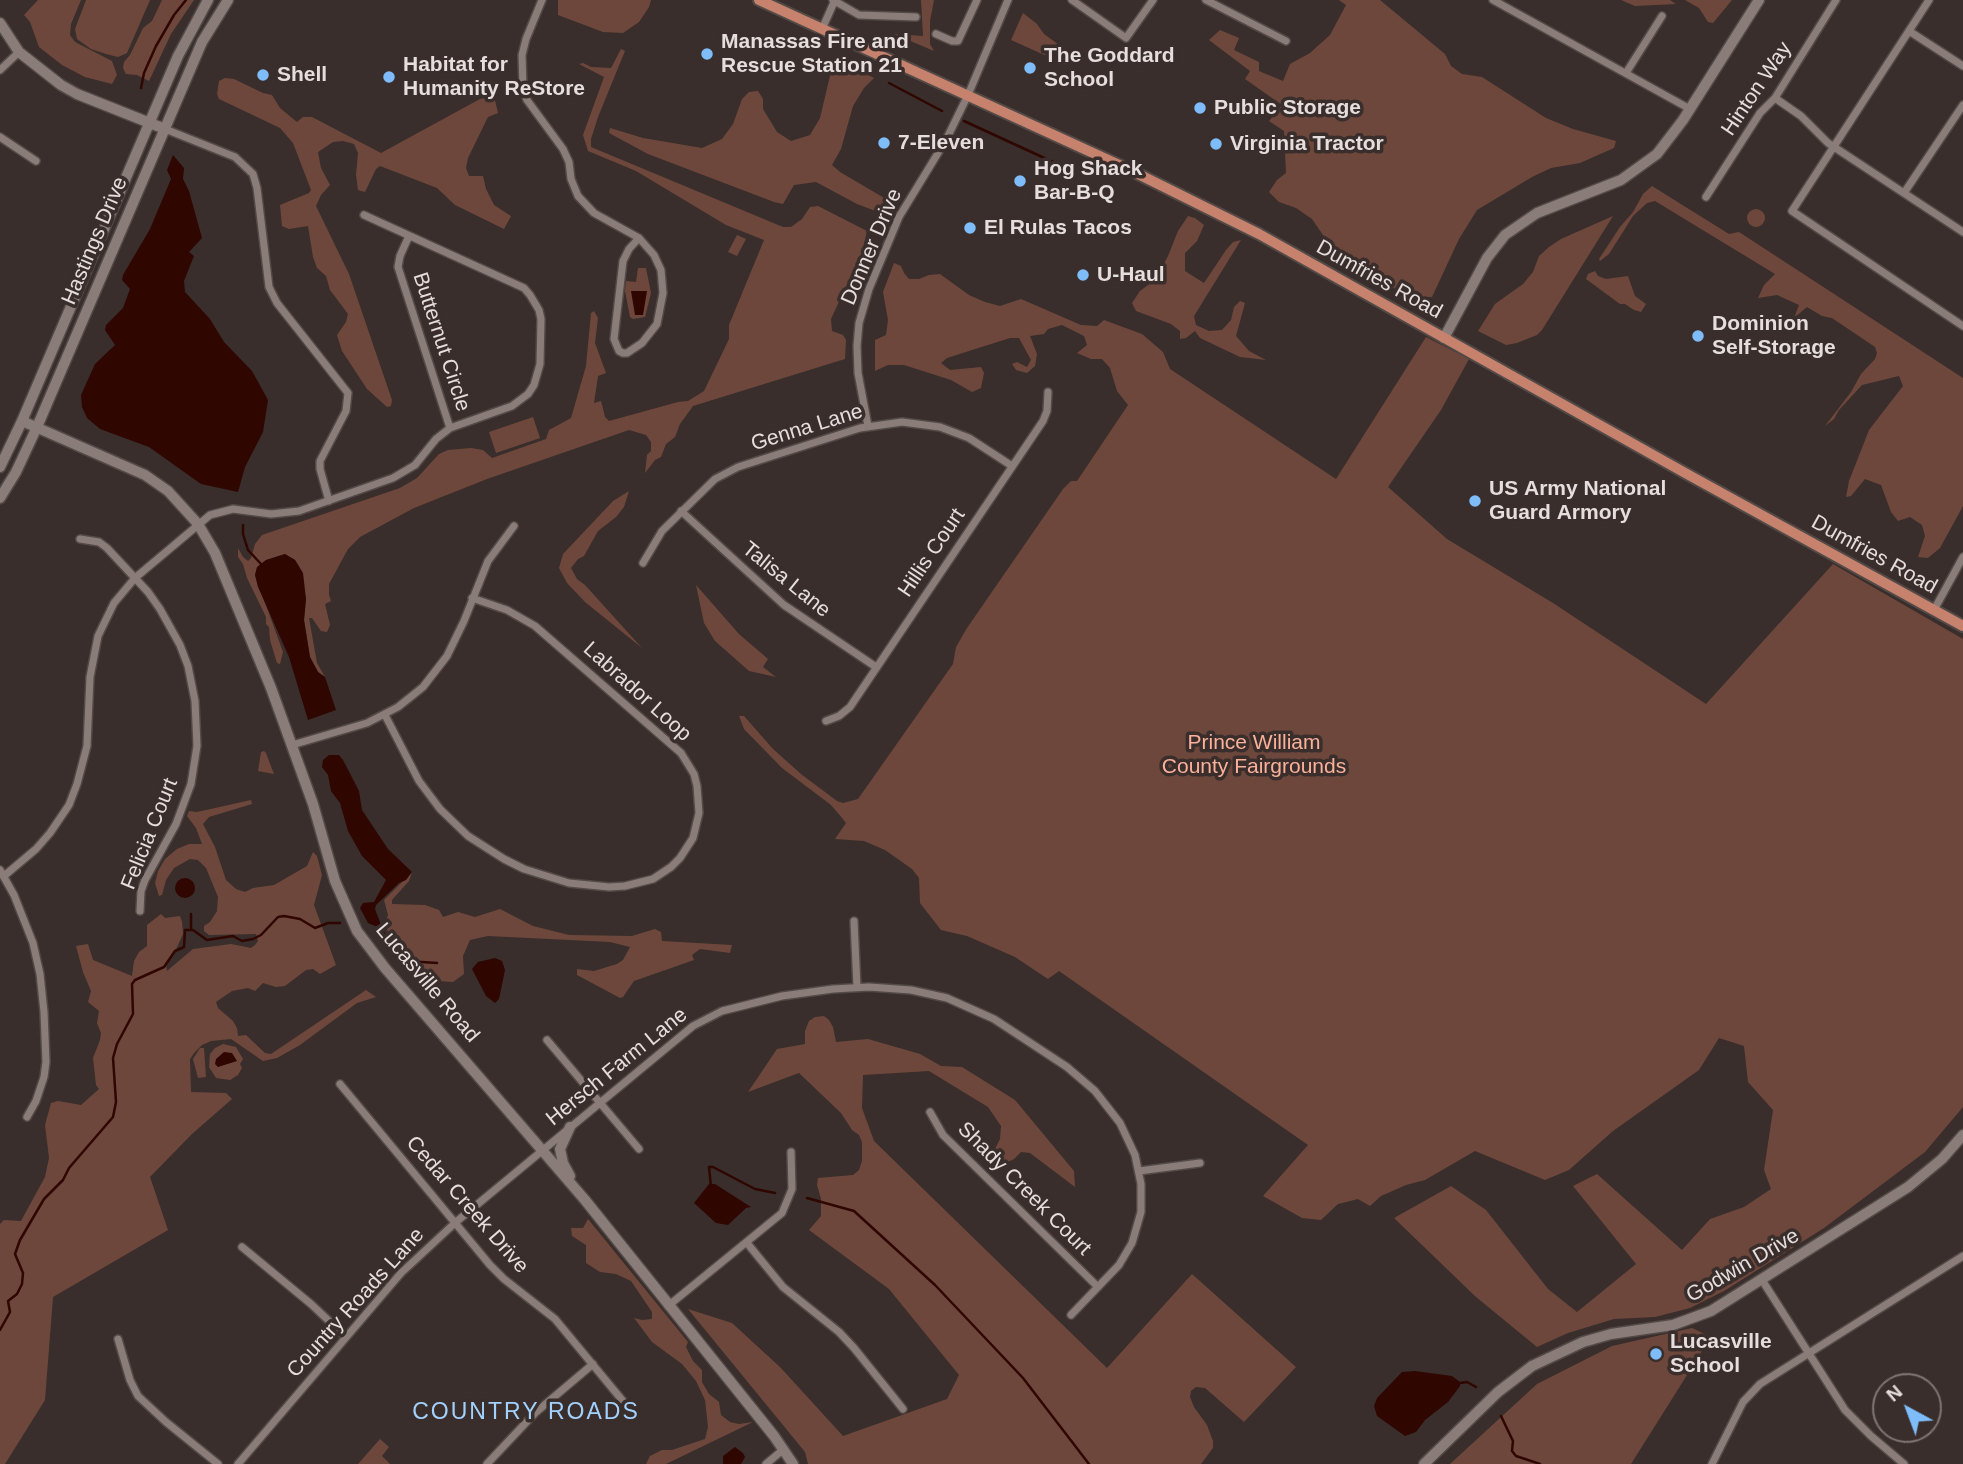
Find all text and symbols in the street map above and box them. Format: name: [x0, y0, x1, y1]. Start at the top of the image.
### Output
place label: Manassas Fire and Rescue Station 21: [721, 29, 909, 79]
street label: Hinton Way: [1716, 37, 1798, 141]
place label: The Goddard School: [1044, 43, 1175, 93]
marker: Manassas Fire and Rescue Station 21: [699, 46, 715, 62]
place label: Habitat for Humanity ReStore: [403, 52, 585, 102]
marker: The Goddard School: [1022, 60, 1038, 76]
place label: Shell: [277, 62, 327, 88]
marker: Shell: [255, 67, 271, 83]
marker: Habitat for Humanity ReStore: [381, 69, 397, 85]
place label: Public Storage: [1214, 95, 1361, 121]
marker: Public Storage: [1192, 100, 1208, 116]
place label: 7-Eleven: [898, 130, 984, 156]
place label: Virginia Tractor: [1230, 131, 1384, 157]
marker: 7-Eleven: [876, 135, 892, 151]
marker: Virginia Tractor: [1208, 136, 1224, 152]
place label: Hog Shack Bar-B-Q: [1034, 156, 1143, 206]
street label: Hastings Drive: [57, 173, 133, 309]
marker: Hog Shack Bar-B-Q: [1012, 173, 1028, 189]
street label: Donner Drive: [836, 185, 908, 309]
place label: El Rulas Tacos: [984, 215, 1132, 241]
marker: El Rulas Tacos: [962, 220, 978, 236]
street label: Dumfries Road: [1312, 235, 1446, 325]
place label: U-Haul: [1097, 262, 1165, 288]
marker: U-Haul: [1075, 267, 1091, 283]
street label: Butternut Circle: [407, 269, 475, 415]
place label: Dominion Self-Storage: [1712, 311, 1836, 361]
marker: Dominion Self-Storage: [1690, 328, 1706, 344]
street label: Genna Lane: [748, 399, 866, 457]
place label: US Army National Guard Armory: [1489, 476, 1666, 526]
marker: US Army National Guard Armory: [1467, 493, 1483, 509]
street label: Hillis Court: [893, 504, 971, 602]
street label: Dumfries Road: [1807, 510, 1941, 600]
street label: Talisa Lane: [737, 537, 835, 623]
street label: Labrador Loop: [578, 637, 696, 747]
park label: Prince William County Fairgrounds: [1162, 730, 1346, 780]
street label: Felicia Court: [116, 775, 184, 893]
street label: Lucasville Road: [370, 918, 484, 1048]
street label: Hersch Farm Lane: [541, 1002, 693, 1132]
street label: Shady Creek Court: [952, 1117, 1096, 1261]
street label: Cedar Creek Drive: [400, 1131, 534, 1279]
street label: Country Roads Lane: [282, 1223, 430, 1383]
street label: Godwin Drive: [1682, 1224, 1804, 1308]
place label: Lucasville School: [1670, 1329, 1772, 1379]
marker: Lucasville School: [1648, 1346, 1664, 1362]
north arrow: [1872, 1373, 1942, 1443]
text: N: [1882, 1381, 1906, 1406]
district label: COUNTRY ROADS: [414, 1399, 638, 1427]

